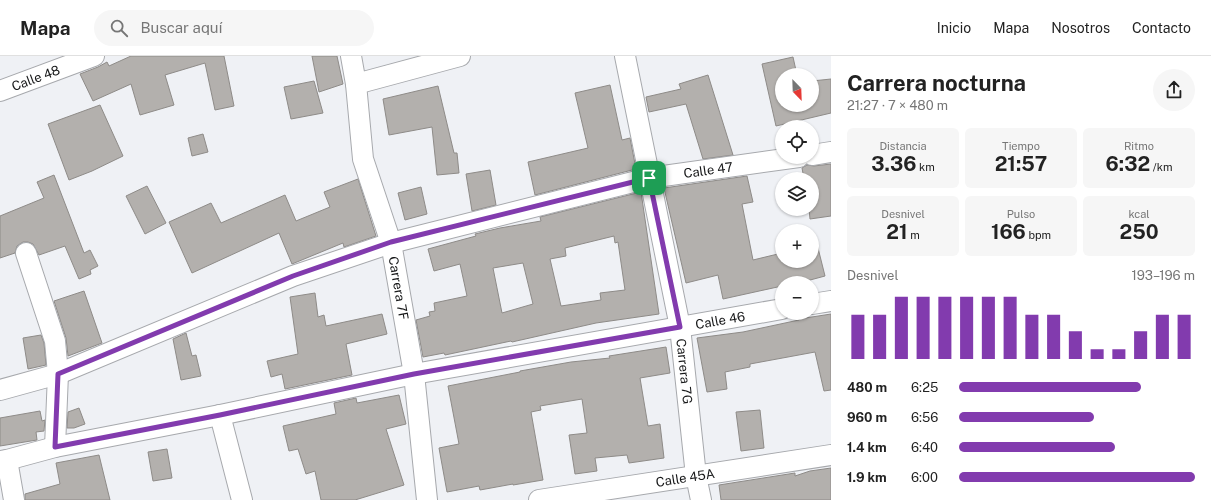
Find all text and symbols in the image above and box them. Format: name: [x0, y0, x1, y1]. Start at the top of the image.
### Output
search box: [94, 10, 374, 46]
text: Mapa: [20, 17, 70, 39]
icon: search: [108, 17, 130, 39]
text: Buscar aquí: [140, 19, 222, 36]
text: Inicio: [937, 20, 971, 36]
text: Mapa: [993, 20, 1029, 36]
text: Nosotros: [1051, 20, 1110, 36]
text: Contacto: [1132, 20, 1191, 36]
street label: Calle 48: [10, 62, 62, 94]
north arrow: [775, 68, 819, 112]
map controls: [775, 68, 819, 320]
button: share: [1153, 69, 1195, 111]
text: Carrera nocturna: [847, 70, 1026, 96]
text: 21:27 · 7 × 480 m: [847, 98, 948, 113]
button: locate: [775, 120, 819, 164]
text: Distancia: [879, 140, 927, 152]
text: Tiempo: [1002, 140, 1040, 152]
text: Ritmo: [1124, 140, 1154, 152]
text: 3.36: [871, 152, 916, 176]
text: 21:57: [995, 152, 1047, 176]
text: 6:32: [1106, 152, 1150, 176]
street label: Calle 47: [682, 159, 734, 181]
pin: [632, 161, 666, 195]
text: km: [916, 161, 935, 173]
text: /km: [1150, 161, 1172, 173]
icon: arrive: [638, 167, 660, 189]
button: layers: [775, 172, 819, 216]
text: Desnivel: [881, 208, 925, 220]
text: Pulso: [1007, 208, 1035, 220]
text: kcal: [1128, 208, 1150, 220]
text: 21: [886, 220, 908, 244]
text: 166: [991, 220, 1026, 244]
text: 250: [1119, 220, 1159, 244]
button: +: [775, 224, 819, 268]
text: m: [908, 229, 920, 241]
text: bpm: [1026, 229, 1051, 241]
street label: Carrera 7F: [385, 255, 411, 321]
text: Desnivel: [847, 268, 898, 283]
text: 193–196 m: [1131, 268, 1195, 283]
button: −: [775, 276, 819, 320]
street label: Calle 46: [694, 309, 746, 332]
street label: Carrera 7G: [673, 338, 695, 405]
text: 480 m: [847, 380, 887, 395]
text: 6:25: [911, 380, 938, 395]
text: 960 m: [847, 410, 887, 425]
text: 6:56: [911, 410, 938, 425]
text: 1.4 km: [847, 440, 887, 455]
text: 6:40: [911, 440, 938, 455]
street label: Calle 45A: [655, 466, 716, 490]
text: 1.9 km: [847, 470, 887, 485]
text: 6:00: [911, 470, 938, 485]

